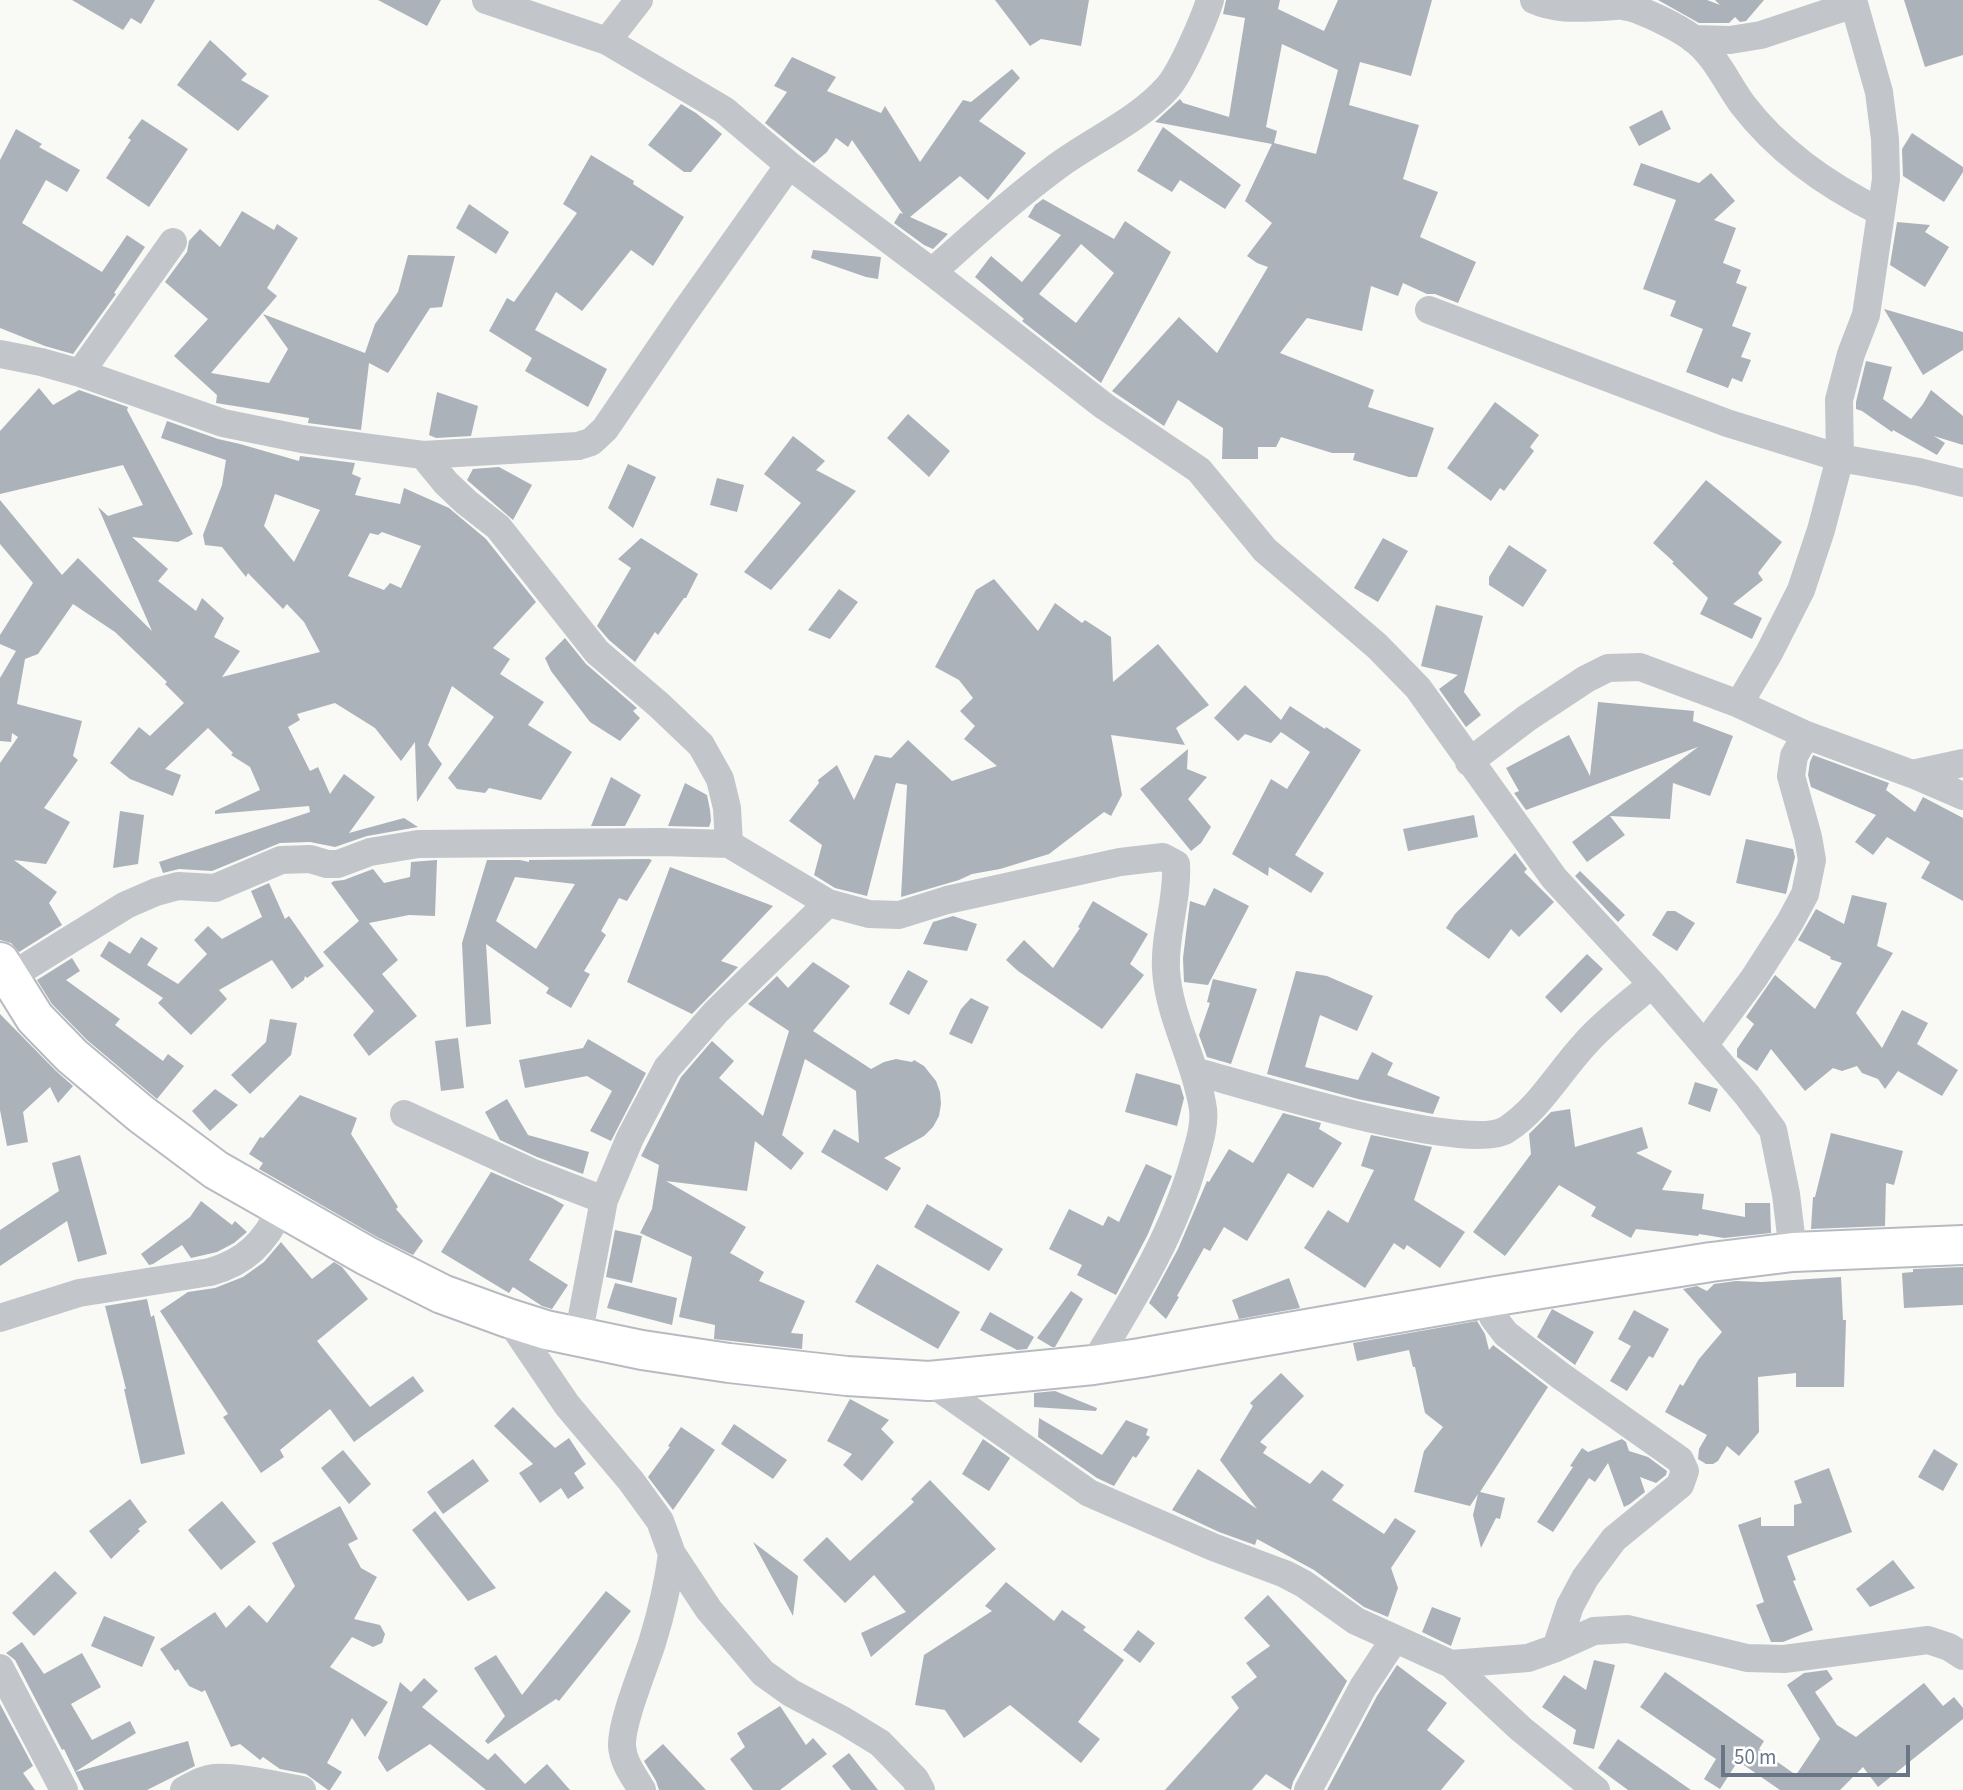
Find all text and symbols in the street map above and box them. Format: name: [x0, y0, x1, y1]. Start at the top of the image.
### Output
scale bar: [1725, 1730, 1914, 1774]
text: 50 m: [1734, 1742, 1776, 1772]

